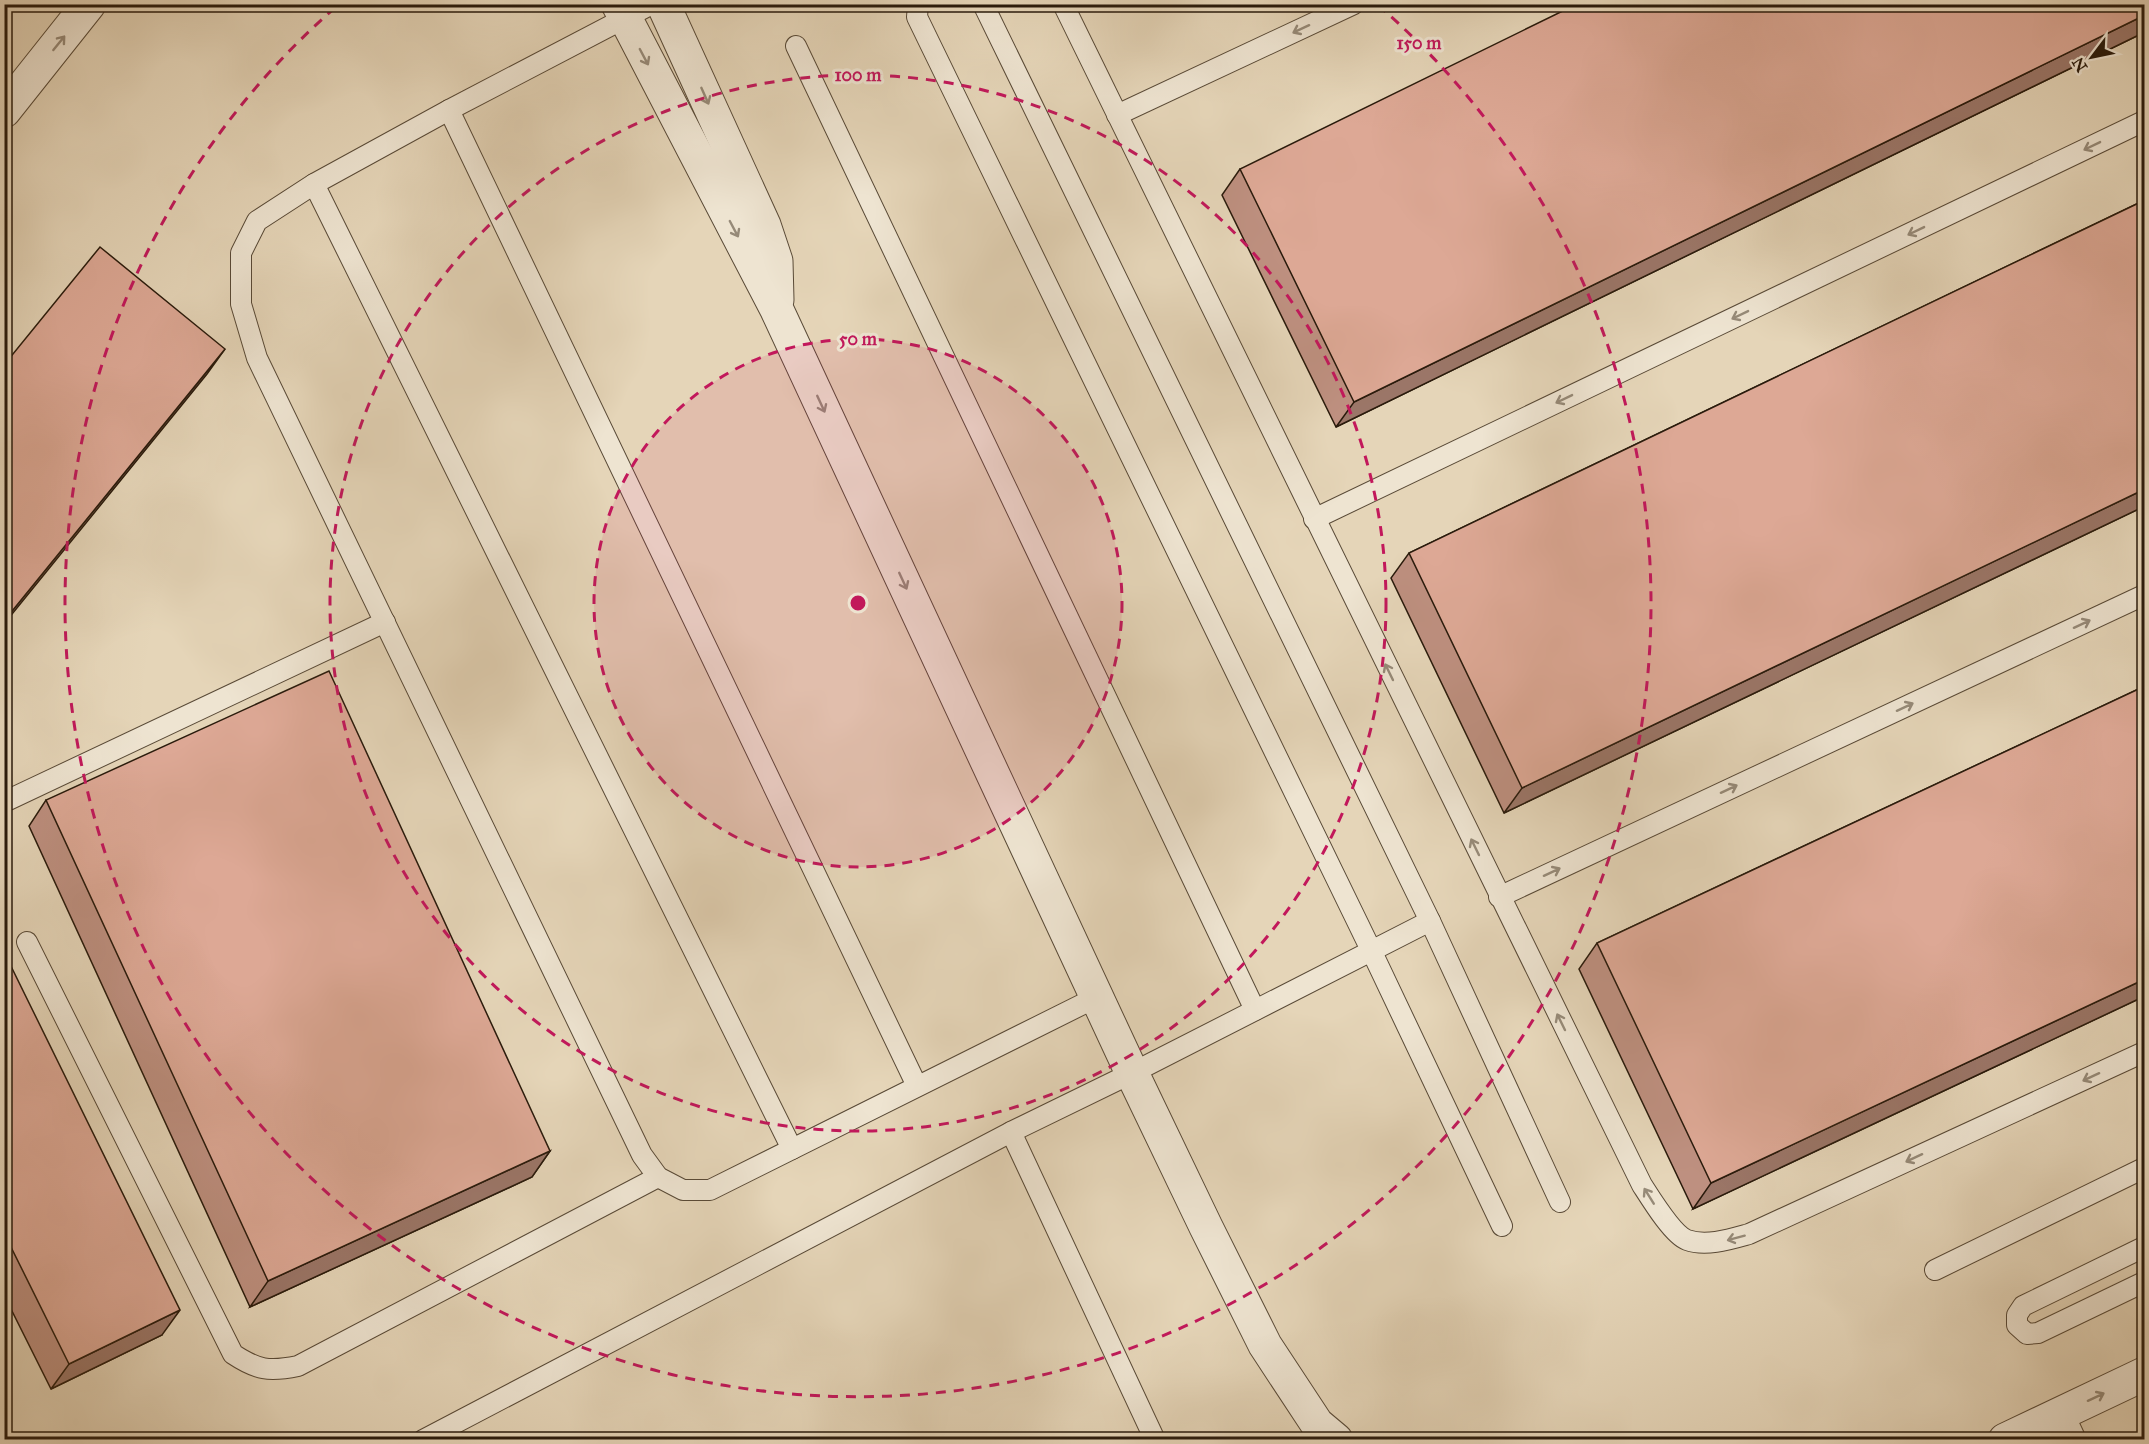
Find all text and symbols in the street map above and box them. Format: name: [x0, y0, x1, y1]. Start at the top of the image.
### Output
one-way arrow: [1292, 24, 1310, 36]
north arrow: [2062, 27, 2122, 87]
text: 150 m: [1397, 32, 1442, 54]
one-way arrow: [52, 35, 65, 51]
one-way arrow: [639, 47, 650, 65]
text: N: [2068, 54, 2091, 75]
text: 100 m: [835, 64, 882, 86]
one-way arrow: [700, 86, 711, 105]
one-way arrow: [2083, 141, 2101, 153]
one-way arrow: [729, 220, 741, 238]
one-way arrow: [1907, 225, 1925, 237]
one-way arrow: [1732, 309, 1750, 321]
text: 50 m: [839, 328, 878, 350]
one-way arrow: [1556, 394, 1574, 406]
one-way arrow: [815, 395, 827, 413]
one-way arrow: [897, 572, 909, 590]
centre of rings: [848, 593, 868, 613]
one-way arrow: [2073, 618, 2091, 630]
one-way arrow: [1383, 663, 1394, 681]
one-way arrow: [1896, 700, 1914, 712]
one-way arrow: [1719, 783, 1737, 795]
one-way arrow: [1468, 838, 1480, 856]
one-way arrow: [1543, 865, 1561, 877]
one-way arrow: [1555, 1013, 1567, 1031]
one-way arrow: [2083, 1071, 2101, 1083]
one-way arrow: [1906, 1153, 1924, 1165]
one-way arrow: [1642, 1188, 1654, 1205]
one-way arrow: [1727, 1232, 1746, 1244]
one-way arrow: [2086, 1390, 2104, 1402]

